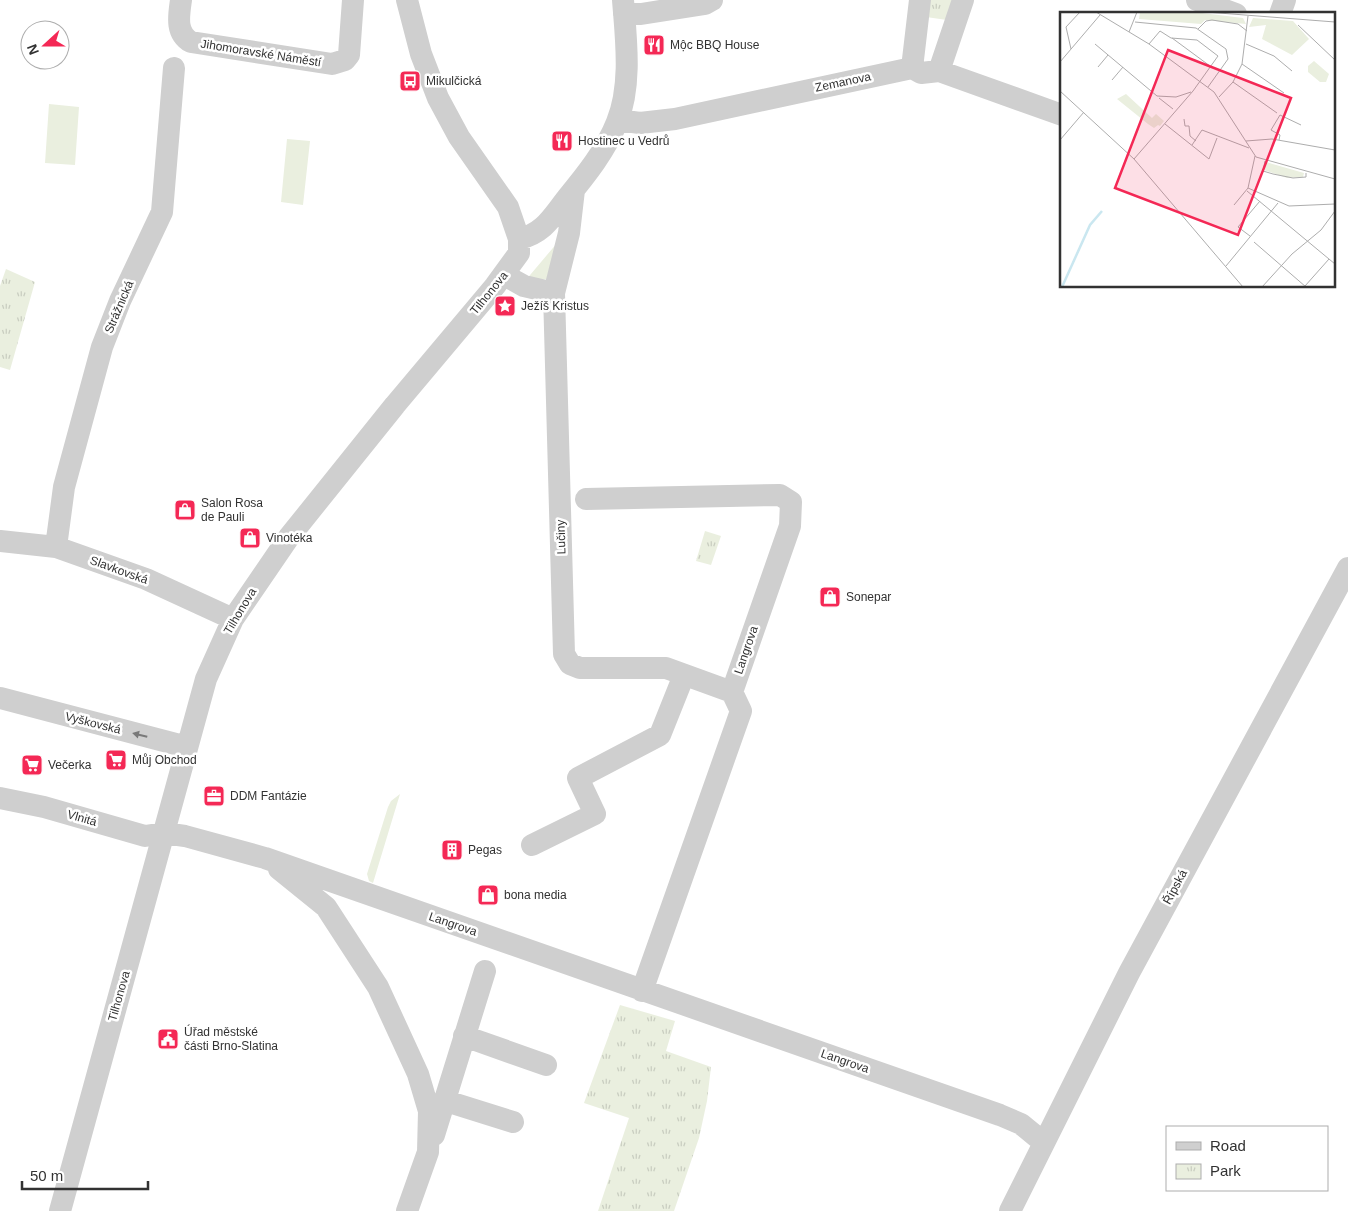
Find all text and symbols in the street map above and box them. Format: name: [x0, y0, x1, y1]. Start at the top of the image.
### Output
inset map: [1060, 12, 1336, 288]
north arrow: [20, 20, 70, 70]
restaurant icon: Mộc BBQ House: [642, 33, 666, 57]
street label: Jihomoravské Náměstí: [200, 37, 323, 70]
place label: Mộc BBQ House: [670, 38, 760, 52]
text: N: [24, 42, 42, 57]
bus stop icon: Mikulčická: [398, 69, 422, 93]
street label: Zemanova: [814, 69, 872, 95]
place label: Mikulčická: [426, 74, 482, 88]
restaurant icon: Hostinec u Vedrů: [550, 129, 574, 153]
place label: Hostinec u Vedrů: [578, 134, 669, 148]
street label: Tilhonova: [467, 268, 511, 317]
street label: Strážnická: [102, 278, 137, 336]
place icon: Ježíš Kristus: [493, 294, 517, 318]
place label: Ježíš Kristus: [521, 299, 589, 313]
place label: Salon Rosa de Pauli: [201, 496, 263, 524]
shop icon: Salon Rosa de Pauli: [173, 498, 197, 522]
street label: Lučiny: [553, 519, 569, 555]
shop icon: Vinotéka: [238, 526, 262, 550]
place label: Vinotéka: [266, 531, 313, 545]
street label: Slavkovská: [88, 553, 150, 587]
street label: Tilhonova: [221, 585, 259, 637]
shop icon: Sonepar: [818, 585, 842, 609]
place label: Sonepar: [846, 590, 891, 604]
street label: Langrova: [731, 624, 761, 676]
street label: Vyškovská: [64, 709, 123, 737]
one-way arrow: [132, 731, 147, 739]
supermarket icon: Můj Obchod: [104, 748, 128, 772]
supermarket icon: Večerka: [20, 753, 44, 777]
place label: Můj Obchod: [132, 753, 197, 767]
place label: Večerka: [48, 758, 92, 772]
office icon: DDM Fantázie: [202, 784, 226, 808]
place label: DDM Fantázie: [230, 789, 307, 803]
street label: Vlnitá: [66, 807, 99, 829]
building icon: Pegas: [440, 838, 464, 862]
place label: Pegas: [468, 843, 502, 857]
street label: Řípská: [1159, 866, 1190, 907]
shop icon: bona media: [476, 883, 500, 907]
place label: bona media: [504, 888, 567, 902]
street label: Langrova: [427, 909, 479, 939]
street label: Tilhonova: [105, 969, 133, 1023]
place label: Úřad městské části Brno-Slatina: [184, 1024, 278, 1053]
public building icon: Úřad městské části Brno-Slatina: [156, 1027, 180, 1051]
street label: Langrova: [819, 1046, 871, 1076]
legend: [1166, 1126, 1328, 1191]
text: Road: [1210, 1137, 1246, 1154]
scale bar: [22, 1158, 149, 1190]
text: Park: [1210, 1162, 1241, 1179]
text: 50 m: [30, 1167, 63, 1184]

